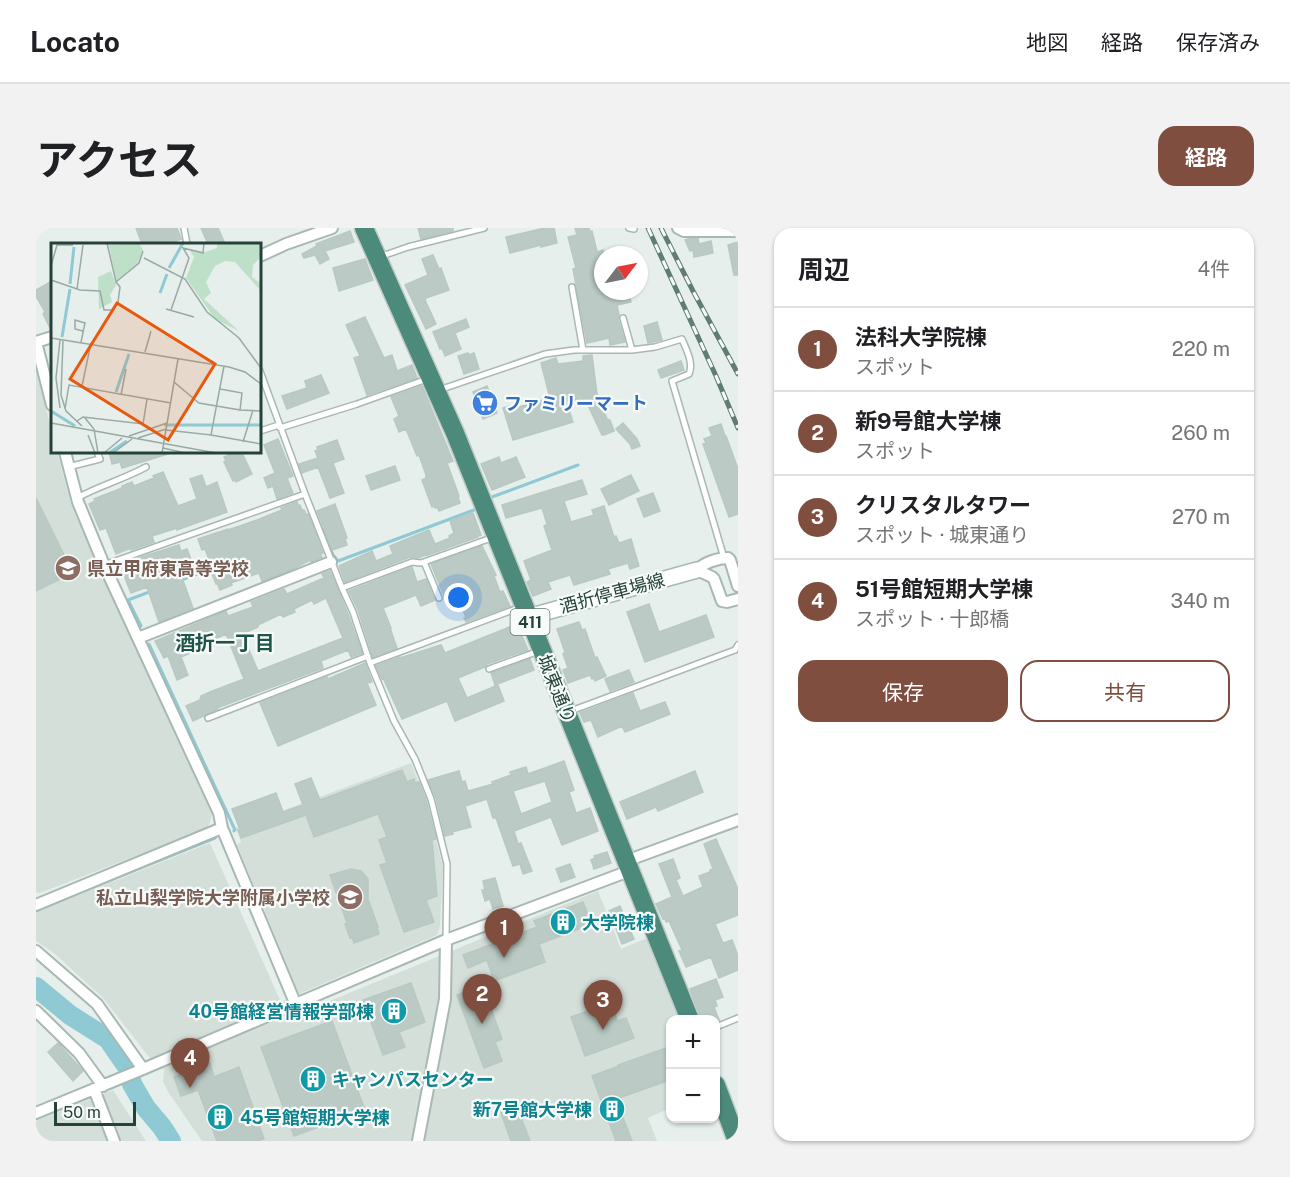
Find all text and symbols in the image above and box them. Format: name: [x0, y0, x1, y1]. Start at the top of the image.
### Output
text: Locato: [30, 25, 120, 58]
text: 地図: [1026, 30, 1068, 55]
text: 経路: [1101, 30, 1143, 55]
text: 保存済み: [1176, 30, 1260, 55]
button: 経路: [1158, 126, 1254, 186]
text: アクセス: [36, 135, 202, 184]
inset map: [51, 243, 261, 453]
north arrow: [594, 246, 648, 300]
text: 周辺: [798, 254, 850, 285]
text: 4件: [1197, 257, 1230, 281]
text: 法科大学院棟: [855, 324, 987, 350]
text: 1: [813, 337, 822, 361]
text: 220 m: [1172, 337, 1230, 361]
text: スポット: [855, 355, 935, 379]
supermarket icon: ファミリーマート: [470, 388, 500, 418]
place label: ファミリーマート: [504, 393, 648, 414]
text: 新9号館大学棟: [855, 408, 1002, 434]
text: 2: [811, 421, 824, 445]
text: 260 m: [1171, 421, 1230, 445]
text: スポット: [855, 439, 935, 463]
text: クリスタルタワー: [855, 492, 1031, 518]
text: 3: [811, 505, 824, 529]
text: 270 m: [1172, 505, 1230, 529]
text: スポット · 城東通り: [855, 523, 1029, 547]
school or university icon: 県立甲府東高等学校: [53, 553, 83, 583]
place label: 県立甲府東高等学校: [87, 558, 249, 579]
street label: 酒折停車場線: [557, 569, 667, 617]
text: 51号館短期大学棟: [855, 576, 1033, 602]
your location: [444, 583, 473, 612]
text: 4: [811, 589, 824, 613]
text: 340 m: [1170, 589, 1230, 613]
text: スポット · 十郎橋: [855, 607, 1009, 631]
road number: 411: [510, 609, 550, 635]
district label: 酒折一丁目: [175, 631, 275, 655]
street label: 城東通り: [534, 652, 580, 726]
button: 保存: [798, 660, 1008, 722]
button: 共有: [1020, 660, 1230, 722]
school or university icon: 私立山梨学院大学附属小学校: [335, 882, 365, 912]
place label: 私立山梨学院大学附属小学校: [96, 887, 330, 908]
building icon: 大学院棟: [548, 907, 578, 937]
pin: 1: [484, 908, 524, 958]
place label: 大学院棟: [582, 912, 654, 933]
pin: 2: [462, 974, 502, 1024]
pin: 3: [584, 980, 622, 1030]
building icon: 40号館経営情報学部棟: [379, 996, 409, 1026]
place label: 40号館経営情報学部棟: [189, 1001, 374, 1022]
map controls: [666, 1015, 720, 1123]
button: +: [666, 1015, 720, 1069]
pin: 4: [170, 1038, 210, 1088]
building icon: キャンパスセンター: [298, 1064, 328, 1094]
place label: キャンパスセンター: [332, 1069, 494, 1090]
button: −: [666, 1069, 720, 1123]
building icon: 新7号館大学棟: [597, 1094, 627, 1124]
scale bar: [54, 1099, 136, 1126]
place label: 新7号館大学棟: [473, 1099, 592, 1120]
building icon: 45号館短期大学棟: [205, 1102, 235, 1132]
text: 50 m: [63, 1103, 101, 1122]
place label: 45号館短期大学棟: [240, 1107, 390, 1128]

